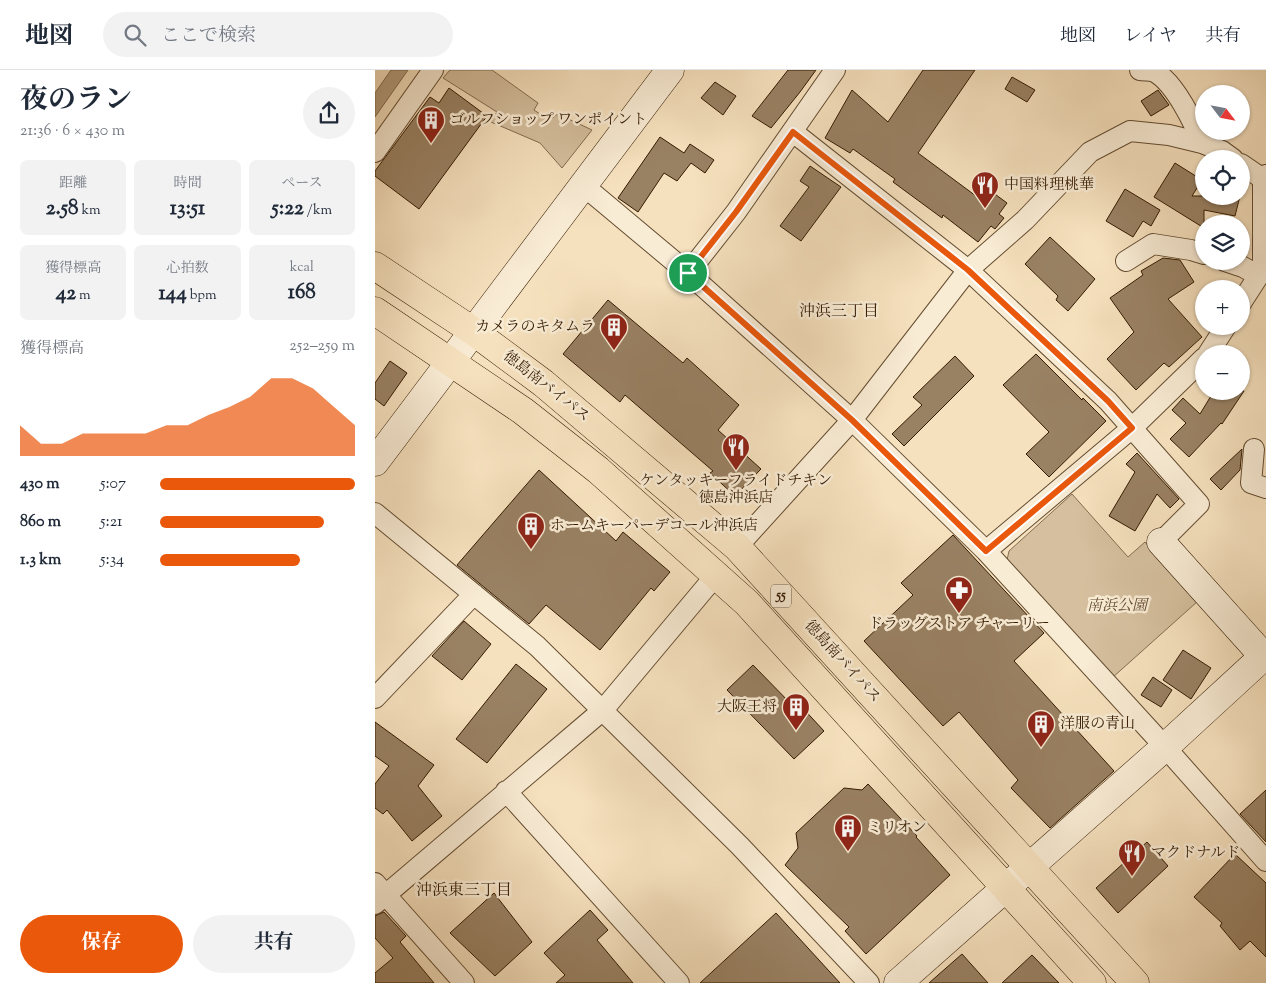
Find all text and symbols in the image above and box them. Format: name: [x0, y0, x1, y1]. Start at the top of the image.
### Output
search box: [103, 12, 453, 57]
text: 地図: [25, 20, 73, 54]
icon: search: [121, 21, 149, 49]
text: ここで検索: [161, 23, 256, 50]
text: 地図: [1060, 24, 1096, 50]
text: レイヤ: [1124, 24, 1177, 50]
text: 共有: [1205, 24, 1241, 50]
text: 夜のラン: [20, 81, 132, 121]
north arrow: [1195, 85, 1250, 140]
map controls: [1195, 85, 1250, 400]
button: share: [303, 87, 355, 139]
building icon: ゴルフショップ ワンポイント: [416, 105, 446, 144]
place label: ゴルフショップ ワンポイント: [450, 110, 647, 131]
text: 21:36 · 6 × 430 m: [20, 120, 125, 143]
button: locate: [1195, 150, 1250, 205]
restaurant icon: 中国料理桃華: [970, 170, 1000, 209]
text: 距離: [59, 174, 87, 194]
text: 時間: [173, 174, 201, 194]
text: ペース: [281, 174, 322, 194]
place label: 中国料理桃華: [1004, 175, 1094, 196]
text: 2.58: [46, 194, 78, 224]
text: 13:51: [170, 194, 205, 224]
text: 5:22: [272, 194, 304, 224]
text: km: [78, 201, 101, 221]
text: /km: [304, 201, 332, 221]
button: layers: [1195, 215, 1250, 270]
pin: [667, 252, 709, 294]
text: kcal: [290, 258, 314, 278]
text: 獲得標高: [45, 259, 101, 279]
text: 心拍数: [166, 259, 208, 279]
icon: arrive: [674, 259, 702, 287]
text: 168: [288, 278, 316, 308]
text: 42: [56, 279, 76, 309]
text: 144: [158, 279, 187, 309]
button: +: [1195, 280, 1250, 335]
text: m: [76, 286, 91, 306]
text: bpm: [187, 286, 217, 306]
district label: 沖浜三丁目: [799, 301, 879, 324]
building icon: カメラのキタムラ: [599, 312, 629, 351]
place label: カメラのキタムラ: [475, 317, 595, 338]
text: 252–259 m: [289, 335, 355, 358]
text: 獲得標高: [20, 338, 84, 361]
button: −: [1195, 345, 1250, 400]
street label: 徳島南バイパス: [498, 346, 594, 428]
restaurant icon: ケンタッキーフライドチキン 徳島沖浜店: [721, 432, 751, 471]
place label: ケンタッキーフライドチキン 徳島沖浜店: [640, 471, 832, 509]
text: 430 m: [20, 473, 60, 496]
text: 5:07: [100, 473, 126, 496]
text: 860 m: [20, 511, 61, 534]
text: 5:21: [100, 511, 123, 534]
building icon: ホームキーパーデコール沖浜店: [516, 511, 546, 550]
place label: ホームキーパーデコール沖浜店: [550, 516, 758, 537]
text: 1.3 km: [20, 549, 61, 572]
text: 5:34: [100, 549, 124, 572]
pharmacy icon: ドラッグストア チャーリー: [944, 575, 974, 614]
road number: 55: [771, 584, 791, 608]
park label: 南浜公園: [1087, 596, 1150, 617]
place label: ドラッグストア チャーリー: [868, 614, 1050, 635]
street label: 徳島南バイパス: [799, 616, 885, 708]
building icon: 大阪王将: [781, 692, 811, 731]
place label: 大阪王将: [717, 697, 777, 718]
building icon: 洋服の青山: [1026, 709, 1056, 748]
place label: 洋服の青山: [1060, 714, 1135, 735]
building icon: ミリオン: [833, 813, 863, 852]
place label: ミリオン: [867, 818, 927, 839]
restaurant icon: マクドナルド: [1117, 838, 1147, 877]
place label: マクドナルド: [1151, 843, 1240, 864]
district label: 沖浜東三丁目: [416, 880, 512, 903]
button: 保存: [20, 915, 183, 973]
button: 共有: [193, 915, 355, 973]

